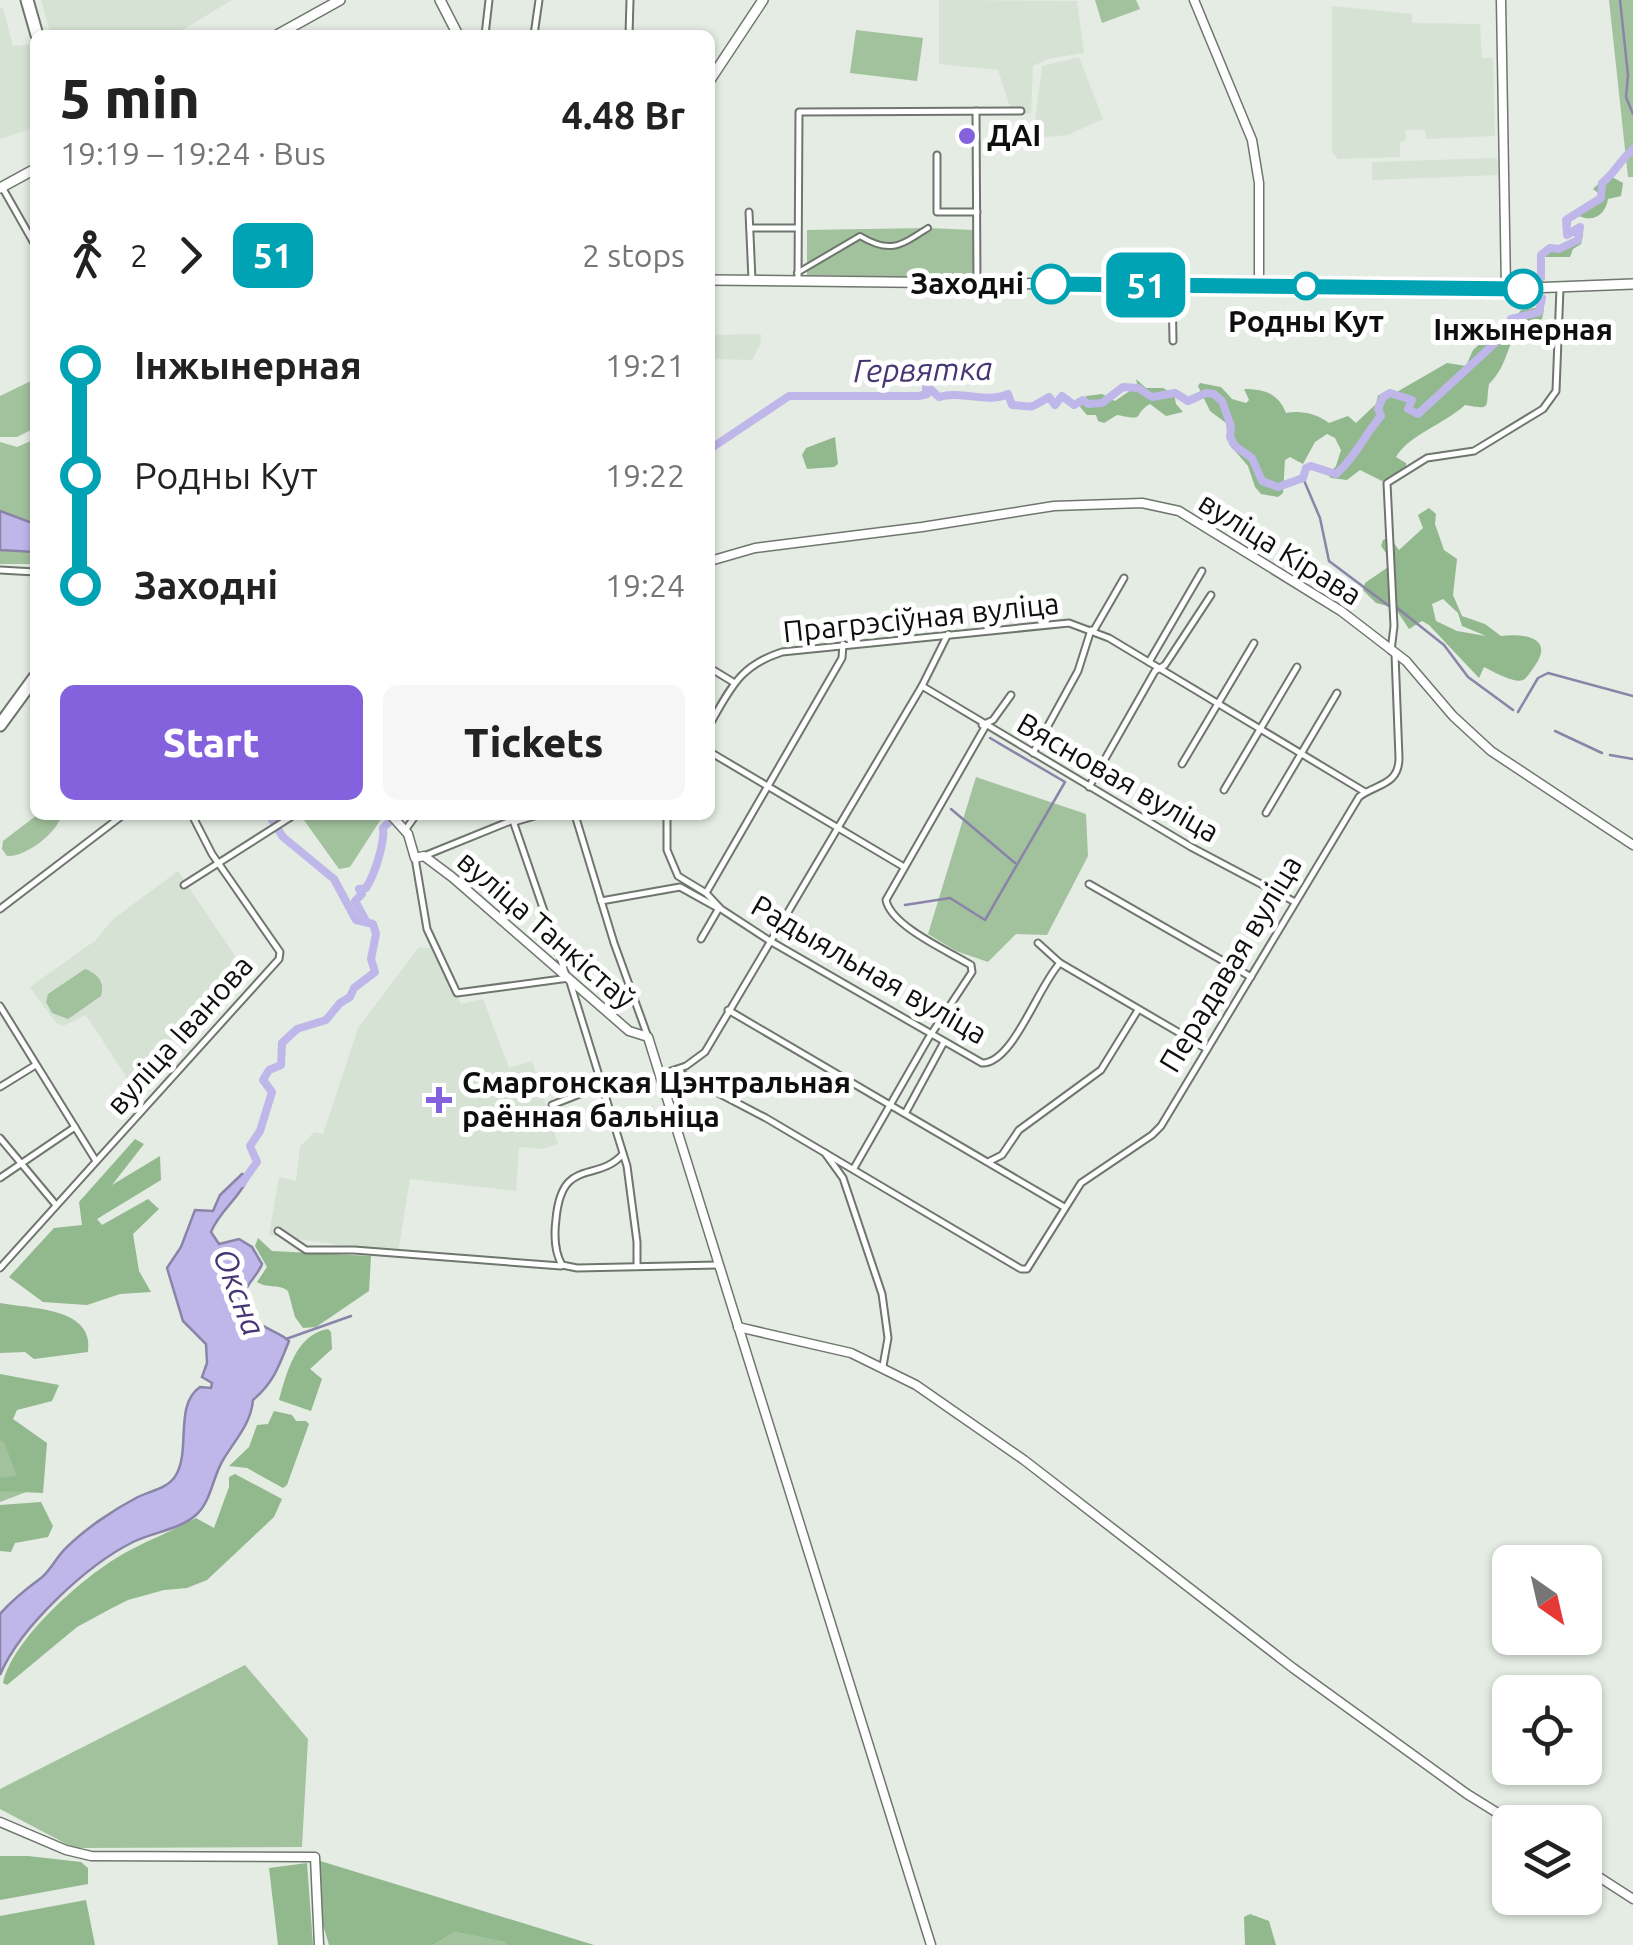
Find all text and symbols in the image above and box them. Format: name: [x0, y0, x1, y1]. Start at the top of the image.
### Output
text: 5 min: [60, 67, 200, 128]
text: 4.48 Br: [562, 94, 685, 136]
place label: ДАІ: [987, 118, 1041, 152]
marker: ДАІ: [956, 125, 978, 147]
text: 19:19 – 19:24 · Bus: [60, 135, 326, 171]
icon: walk: [60, 228, 115, 283]
icon: forward: [163, 228, 218, 283]
text: 51: [253, 235, 293, 275]
text: 2: [130, 237, 148, 273]
text: 2 stops: [582, 237, 685, 273]
line badge: 51: [1101, 252, 1191, 318]
marker: Заходні: [1032, 265, 1070, 303]
text: 51: [1126, 265, 1166, 305]
place label: Заходні: [910, 266, 1024, 300]
marker: Інжынерная: [1504, 270, 1542, 308]
marker: Родны Кут: [1293, 273, 1319, 299]
place label: Родны Кут: [1228, 304, 1384, 338]
place label: Інжынерная: [1433, 312, 1613, 346]
text: Інжынерная: [134, 344, 362, 386]
text: 19:21: [605, 347, 685, 383]
water label: Гервятка: [853, 350, 993, 388]
text: Родны Кут: [134, 454, 318, 496]
text: 19:22: [605, 457, 685, 493]
street label: вуліца Кірава: [1193, 485, 1368, 612]
text: Заходні: [134, 564, 278, 606]
text: 19:24: [605, 567, 685, 603]
street label: Прагрэсіўная вуліца: [781, 586, 1061, 648]
button: Start: [60, 685, 363, 800]
button: Tickets: [383, 685, 685, 800]
street label: Вясновая вуліца: [1012, 706, 1225, 849]
street label: вуліца Танкістаў: [451, 843, 642, 1015]
street label: Перадавая вуліца: [1152, 849, 1308, 1078]
street label: Радыяльная вуліца: [746, 888, 993, 1050]
street label: вуліца Іванова: [99, 948, 259, 1121]
place label: Смаргонская Цэнтральная раённая бальніца: [462, 1065, 851, 1133]
marker: Смаргонская Цэнтральная раённая бальніца: [426, 1087, 452, 1113]
water label: Оксна: [207, 1243, 273, 1340]
north arrow: [1492, 1545, 1602, 1655]
map controls: [1492, 1545, 1602, 1915]
button: locate: [1492, 1675, 1602, 1785]
button: layers: [1492, 1805, 1602, 1915]

